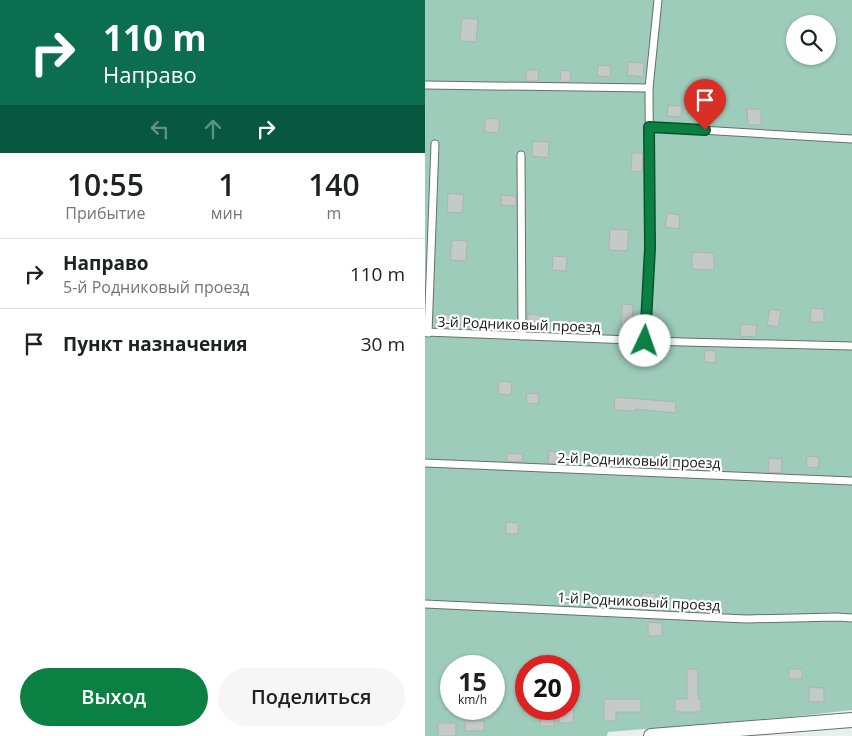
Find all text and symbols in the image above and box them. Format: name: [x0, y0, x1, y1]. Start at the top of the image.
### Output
text: 110 m: [103, 14, 207, 61]
map controls: [786, 15, 836, 65]
button: search: [786, 15, 836, 65]
icon: right: [20, 20, 85, 85]
text: Направо: [103, 59, 197, 89]
pin: [684, 79, 726, 130]
icon: arrive: [691, 86, 719, 114]
icon: left: [146, 115, 174, 143]
icon: ahead: [199, 115, 227, 143]
icon: right: [252, 115, 280, 143]
text: 10:55: [67, 164, 144, 205]
text: 1: [218, 164, 235, 205]
text: 140: [308, 164, 360, 205]
text: Прибытие: [65, 202, 145, 224]
text: мин: [211, 202, 243, 224]
text: m: [327, 202, 341, 224]
text: Направо: [63, 250, 149, 276]
icon: right: [20, 260, 48, 288]
text: 110 m: [350, 261, 405, 287]
text: 5-й Родниковый проезд: [63, 276, 249, 298]
street label: 3-й Родниковый проезд: [437, 312, 601, 336]
position arrow: [618, 314, 670, 366]
icon: arrive: [20, 330, 48, 358]
text: Пункт назначения: [63, 331, 248, 357]
text: 30 m: [361, 331, 405, 357]
street label: 2-й Родниковый проезд: [557, 448, 721, 472]
street label: 1-й Родниковый проезд: [557, 587, 721, 615]
speed limit sign: 20: [515, 655, 580, 720]
text: 15: [458, 664, 487, 698]
button: Выход: [20, 668, 208, 726]
button: Поделиться: [218, 668, 405, 726]
text: km/h: [458, 691, 487, 708]

